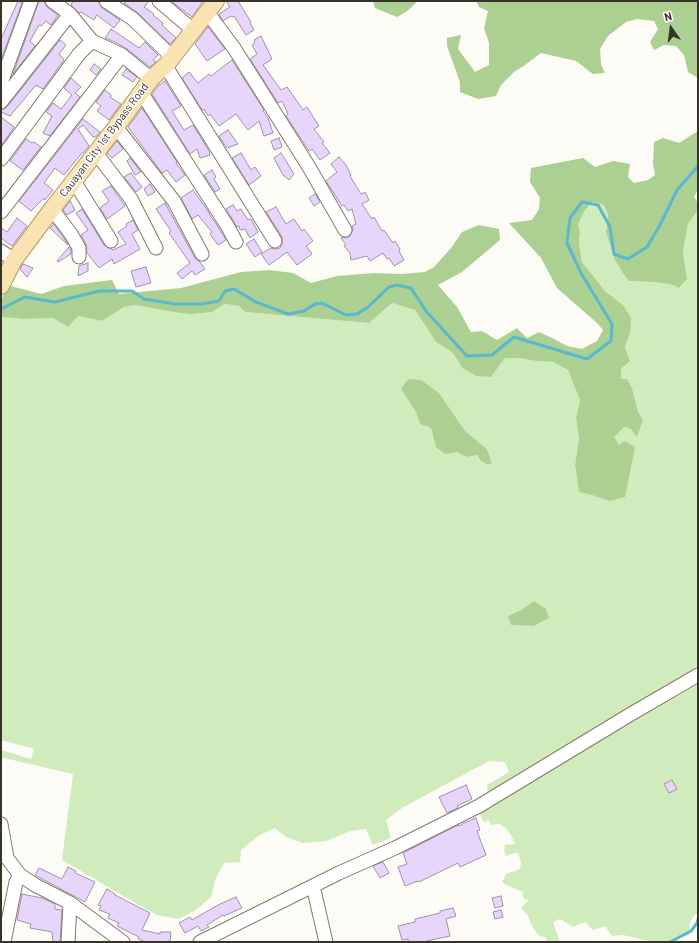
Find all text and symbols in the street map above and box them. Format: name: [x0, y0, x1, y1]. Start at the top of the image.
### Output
north arrow: [651, 8, 691, 48]
text: N: [663, 9, 673, 23]
street label: Cauayan City 1st Bypass Road: [57, 81, 151, 199]

